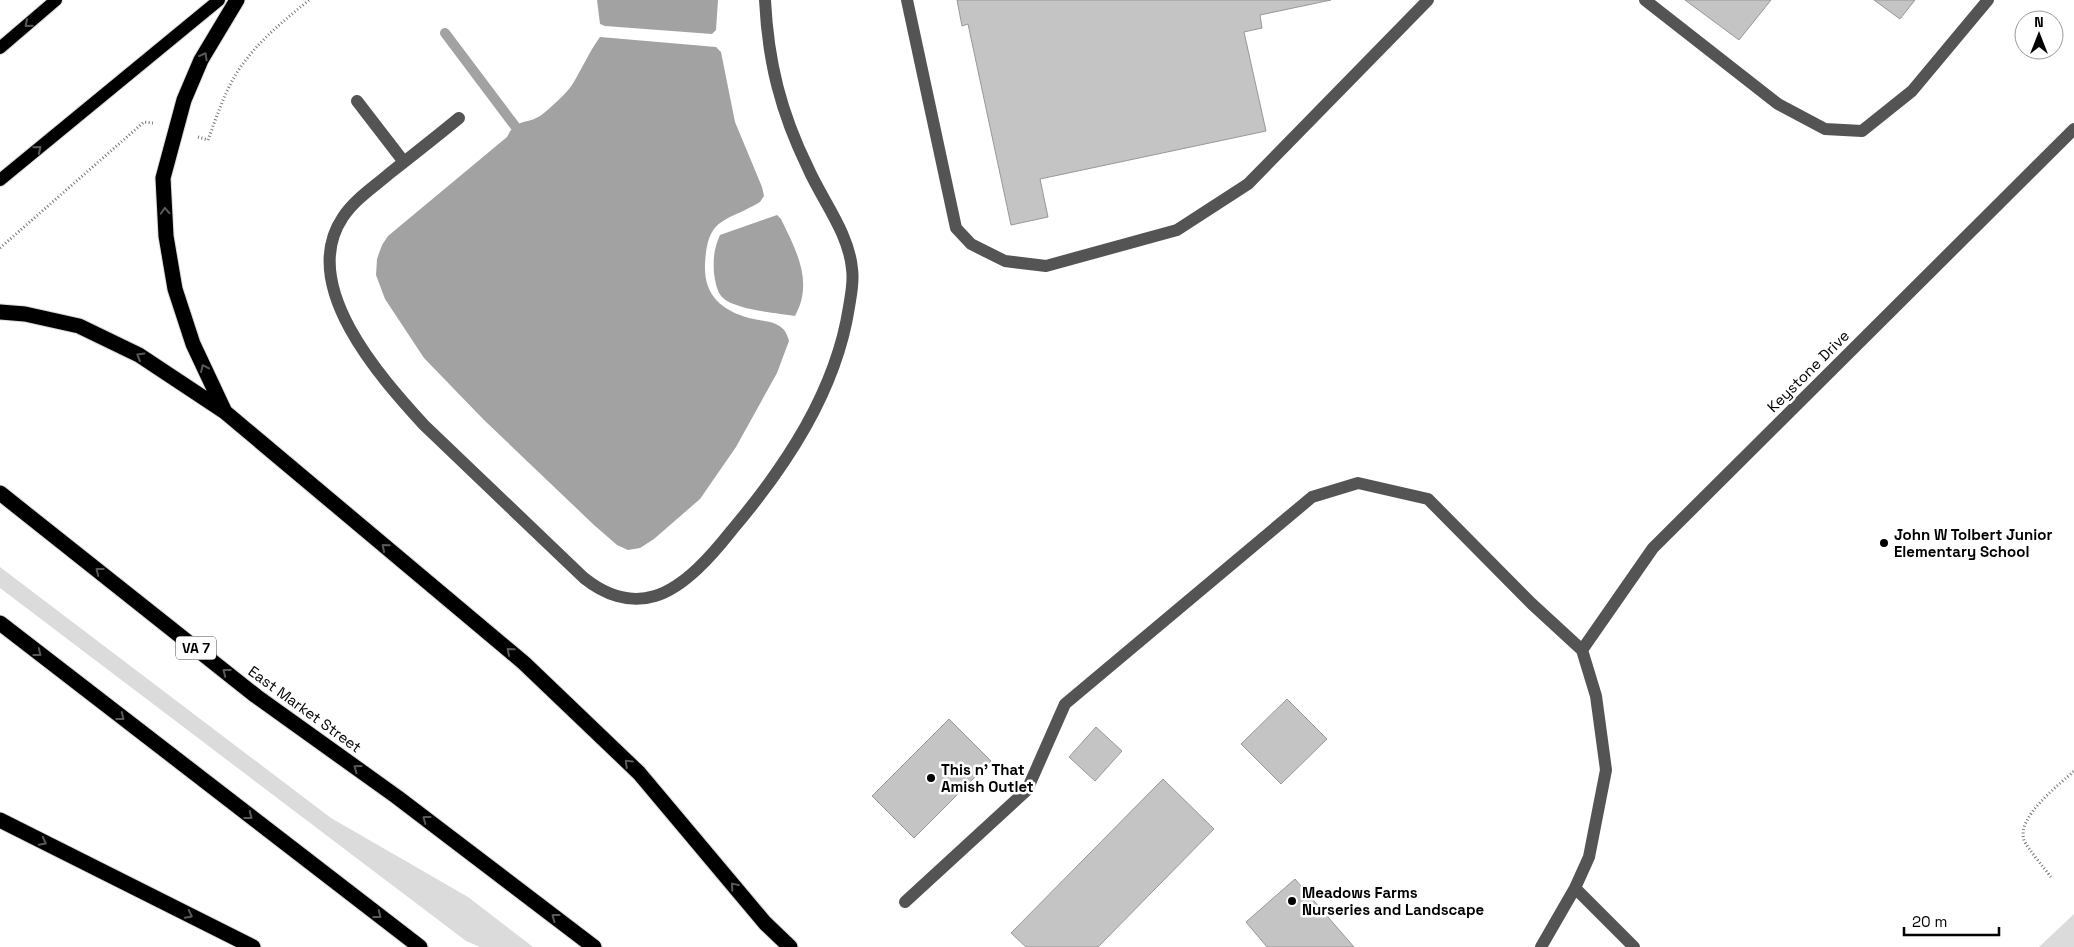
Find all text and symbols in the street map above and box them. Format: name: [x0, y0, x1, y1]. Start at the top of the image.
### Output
north arrow: [2014, 10, 2064, 60]
text: N: [2034, 13, 2044, 31]
one-way arrow: [25, 18, 34, 26]
one-way arrow: [198, 52, 208, 61]
one-way arrow: [32, 145, 41, 154]
one-way arrow: [159, 207, 170, 215]
street label: Keystone Drive: [1763, 326, 1853, 416]
one-way arrow: [136, 353, 145, 363]
one-way arrow: [199, 364, 210, 373]
place label: John W Tolbert Junior Elementary School: [1894, 525, 2052, 561]
marker: John W Tolbert Junior Elementary School: [1878, 537, 1890, 549]
one-way arrow: [382, 543, 391, 552]
one-way arrow: [96, 569, 105, 577]
road number: VA 7: [176, 636, 216, 660]
one-way arrow: [33, 647, 42, 656]
one-way arrow: [506, 648, 515, 657]
street label: East Market Street: [245, 661, 366, 757]
one-way arrow: [222, 669, 232, 678]
one-way arrow: [115, 711, 124, 720]
one-way arrow: [625, 760, 634, 769]
place label: This n' That Amish Outlet: [941, 760, 1034, 796]
one-way arrow: [353, 765, 363, 774]
marker: This n' That Amish Outlet: [925, 772, 937, 784]
one-way arrow: [243, 810, 252, 818]
one-way arrow: [422, 816, 432, 825]
one-way arrow: [38, 836, 47, 846]
one-way arrow: [730, 882, 739, 891]
place label: Meadows Farms Nurseries and Landscape: [1302, 883, 1485, 919]
marker: Meadows Farms Nurseries and Landscape: [1286, 895, 1298, 907]
scale bar: [1904, 904, 1999, 936]
one-way arrow: [184, 909, 193, 919]
one-way arrow: [372, 909, 382, 918]
text: 20 m: [1912, 912, 1947, 931]
one-way arrow: [552, 915, 561, 923]

